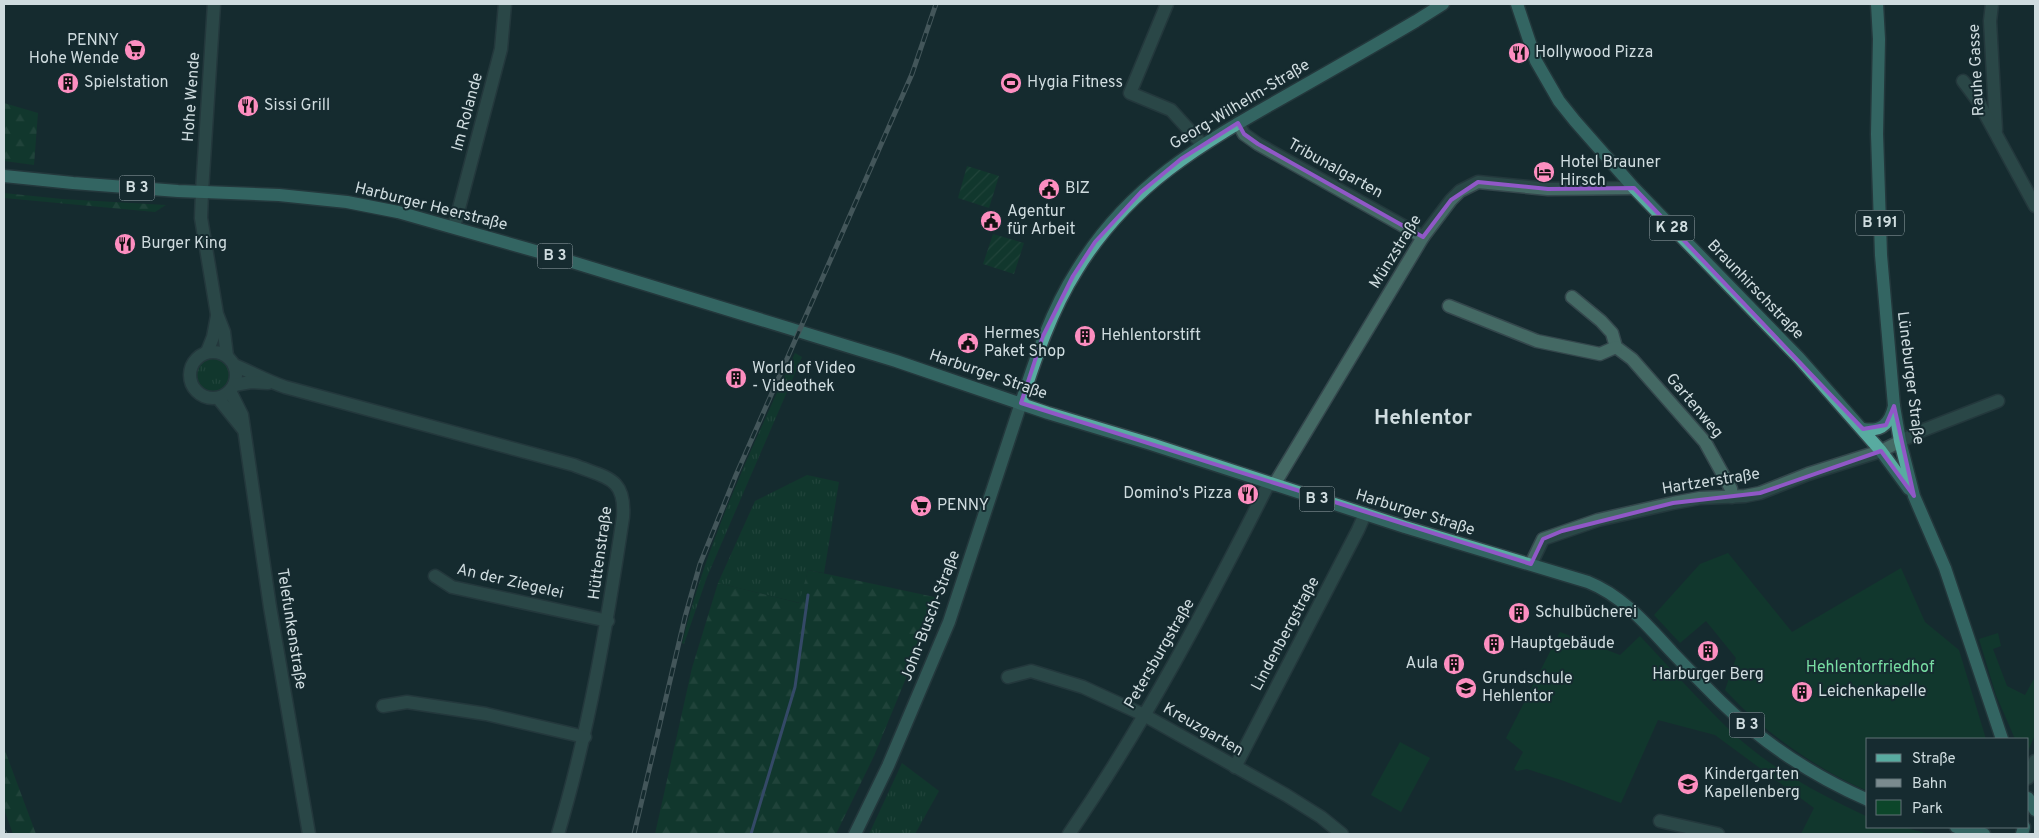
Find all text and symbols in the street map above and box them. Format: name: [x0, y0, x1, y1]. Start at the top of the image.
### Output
street label: Rauhe Gasse: [1965, 23, 1989, 117]
place label: PENNY Hohe Wende: [29, 31, 119, 69]
supermarket icon: PENNY Hohe Wende: [123, 38, 147, 62]
restaurant icon: Hollywood Pizza: [1507, 41, 1531, 65]
place label: Hollywood Pizza: [1535, 43, 1653, 63]
street label: Hohe Wende: [179, 51, 205, 143]
street label: Georg-Wilhelm-Straße: [1166, 55, 1314, 155]
street label: Im Rolande: [448, 70, 488, 154]
building icon: Spielstation: [56, 71, 80, 95]
sports icon: Hygia Fitness: [999, 71, 1023, 95]
place label: Spielstation: [84, 73, 169, 93]
place label: Hygia Fitness: [1027, 73, 1123, 93]
restaurant icon: Sissi Grill: [236, 94, 260, 118]
place label: Sissi Grill: [264, 96, 330, 116]
street label: Tribunalgarten: [1284, 135, 1386, 203]
place label: Hotel Brauner Hirsch: [1560, 153, 1661, 191]
hotel icon: Hotel Brauner Hirsch: [1532, 160, 1556, 184]
road number: B 3: [120, 176, 154, 200]
public building icon: BIZ: [1037, 177, 1061, 201]
street label: Harburger Heerstraße: [353, 178, 509, 236]
place label: BIZ: [1065, 179, 1090, 199]
place label: Agentur für Arbeit: [1007, 202, 1076, 240]
public building icon: Agentur für Arbeit: [979, 209, 1003, 233]
road number: B 191: [1856, 210, 1904, 236]
street label: Münzstraße: [1365, 211, 1427, 293]
road number: K 28: [1650, 216, 1694, 240]
restaurant icon: Burger King: [113, 232, 137, 256]
place label: Burger King: [141, 234, 227, 254]
street label: Braunhirschstraße: [1702, 236, 1808, 344]
road number: B 3: [538, 244, 572, 268]
street label: Lüneburger Straße: [1892, 310, 1928, 446]
place label: Hermes Paket Shop: [984, 324, 1065, 362]
building icon: Hehlentorstift: [1073, 324, 1097, 348]
place label: Hehlentorstift: [1101, 326, 1201, 346]
public building icon: Hermes Paket Shop: [956, 331, 980, 355]
street label: Harburger Straße: [926, 345, 1050, 405]
place label: World of Video - Videothek: [752, 359, 856, 397]
building icon: World of Video - Videothek: [724, 366, 748, 390]
street label: Gartenweg: [1661, 369, 1727, 443]
district label: Hehlentor: [1374, 405, 1472, 432]
street label: Hartzerstraße: [1661, 464, 1761, 500]
restaurant icon: Domino's Pizza: [1236, 482, 1260, 506]
place label: Domino's Pizza: [1123, 484, 1232, 504]
street label: Harburger Straße: [1353, 485, 1477, 541]
road number: B 3: [1300, 486, 1334, 512]
supermarket icon: PENNY: [909, 494, 933, 518]
place label: PENNY: [937, 496, 989, 516]
street label: Hüttenstraße: [585, 505, 617, 601]
street label: John-Busch-Straße: [897, 548, 965, 684]
street label: An der Ziegelei: [455, 560, 565, 604]
street label: Telefunkenstraße: [272, 567, 310, 691]
street label: Lindenbergstraße: [1248, 574, 1324, 694]
street label: Petersburgstraße: [1120, 595, 1200, 713]
building icon: Schulbücherei: [1507, 601, 1531, 625]
place label: Schulbücherei: [1535, 603, 1637, 623]
building icon: Hauptgebäude: [1482, 632, 1506, 656]
place label: Hauptgebäude: [1510, 634, 1615, 654]
building icon: Harburger Berg: [1696, 639, 1720, 663]
building icon: Aula: [1442, 652, 1466, 676]
place label: Aula: [1406, 654, 1438, 674]
park label: Hehlentorfriedhof: [1806, 658, 1935, 678]
place label: Harburger Berg: [1652, 665, 1764, 685]
place label: Grundschule Hehlentor: [1482, 669, 1573, 707]
school or university icon: Grundschule Hehlentor: [1454, 676, 1478, 700]
building icon: Leichenkapelle: [1790, 680, 1814, 704]
place label: Leichenkapelle: [1818, 682, 1926, 702]
street label: Kreuzgarten: [1159, 699, 1247, 761]
road number: B 3: [1730, 712, 1764, 738]
legend: [1866, 738, 2029, 828]
text: Straße: [1912, 750, 1956, 769]
place label: Kindergarten Kapellenberg: [1704, 765, 1800, 803]
school or university icon: Kindergarten Kapellenberg: [1676, 772, 1700, 796]
text: Bahn: [1912, 775, 1947, 794]
text: Park: [1912, 800, 1943, 819]

